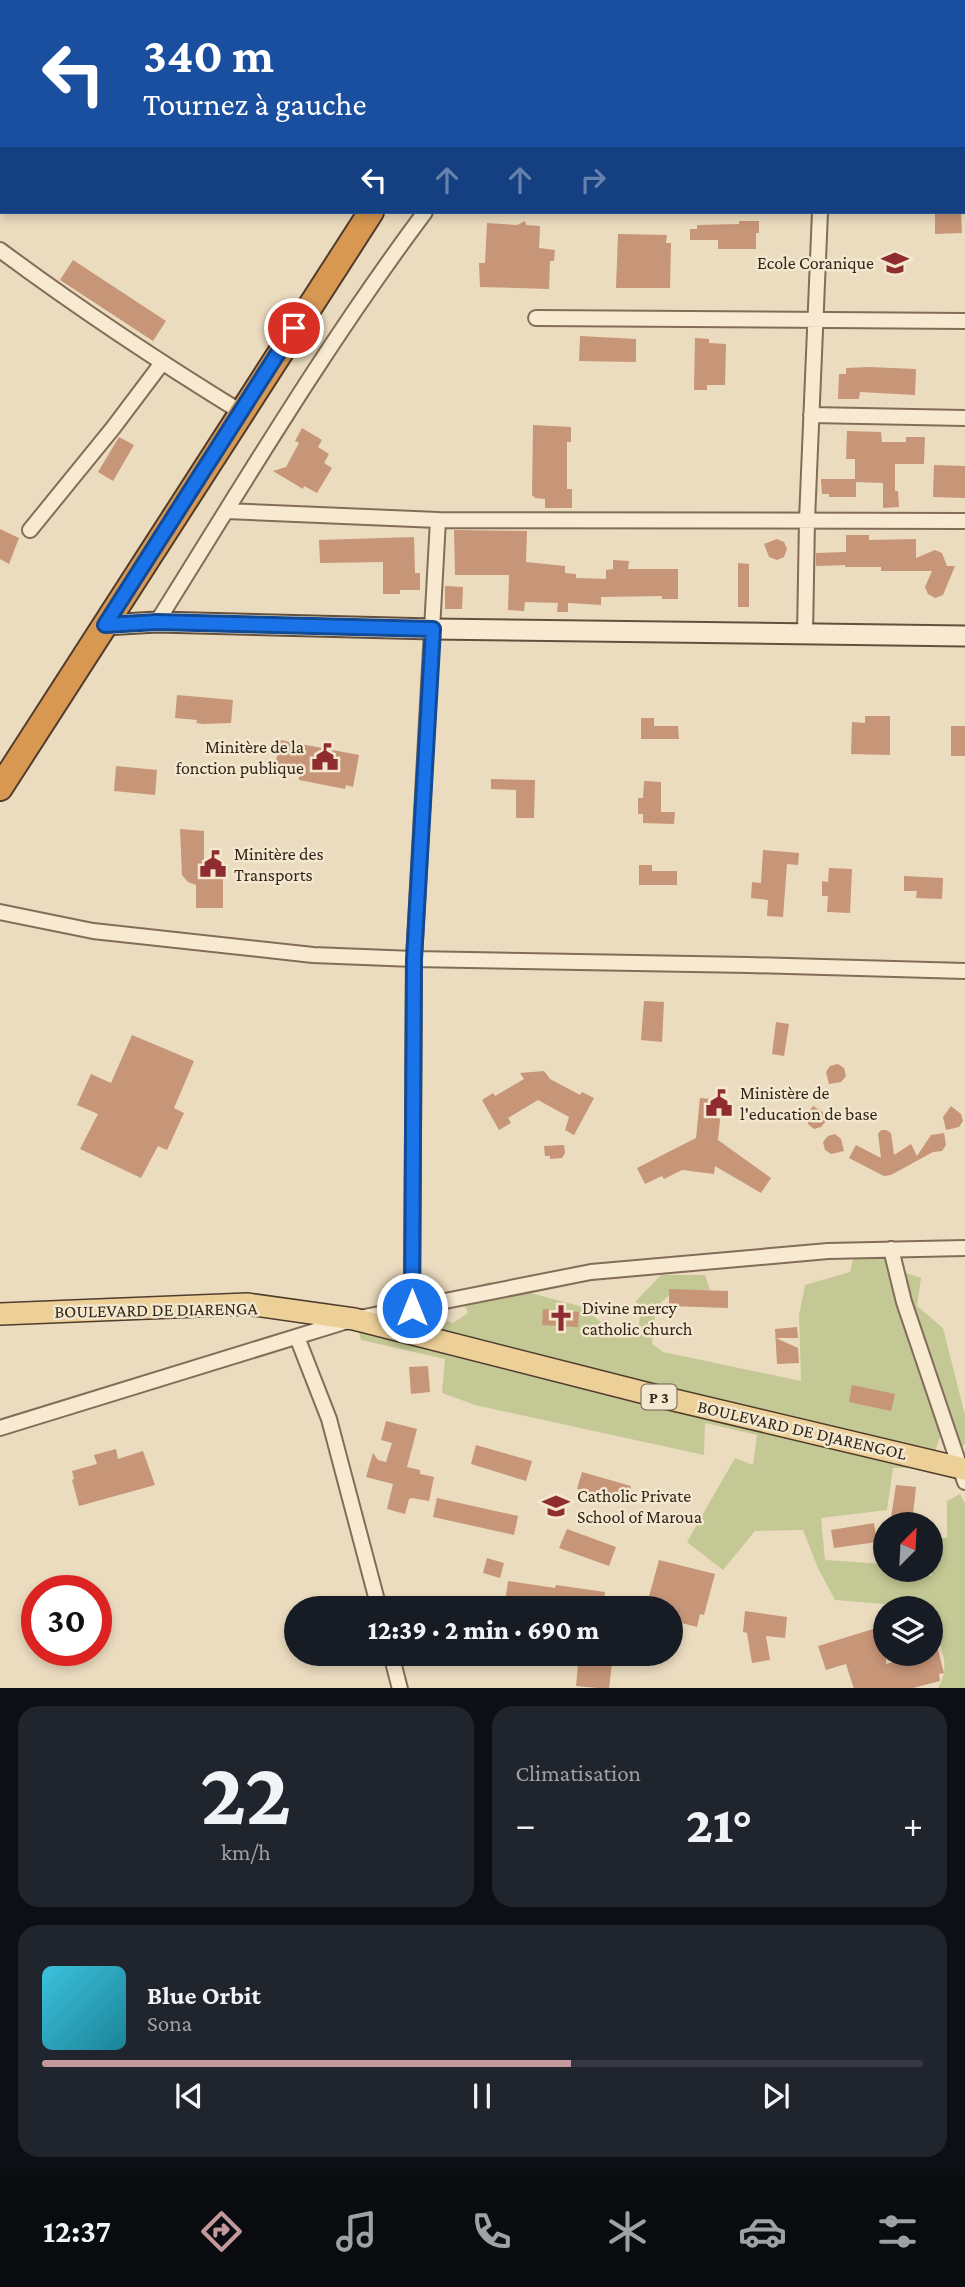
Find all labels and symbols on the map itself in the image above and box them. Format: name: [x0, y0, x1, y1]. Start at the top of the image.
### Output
school or university icon: Ecole Coranique: [880, 248, 910, 278]
place label: Ecole Coranique: [757, 253, 874, 273]
pin: [264, 298, 324, 358]
place label: Minitère de la fonction publique: [176, 737, 304, 778]
public building icon: Minitère de la fonction publique: [310, 742, 340, 772]
place label: Minitère des Transports: [234, 844, 324, 885]
public building icon: Minitère des Transports: [198, 849, 228, 879]
place label: Ministère de l'education de base: [740, 1083, 878, 1124]
public building icon: Ministère de l'education de base: [704, 1088, 734, 1118]
position arrow: [375, 1271, 449, 1345]
street label: BOULEVARD DE DIARENGA: [54, 1298, 259, 1322]
place label: Divine mercy catholic church: [582, 1298, 693, 1339]
church icon: Divine mercy catholic church: [546, 1303, 576, 1333]
road number: P 3: [642, 1385, 676, 1410]
street label: BOULEVARD DE DJARENGOL: [696, 1396, 908, 1464]
place label: Catholic Private School of Maroua: [577, 1486, 702, 1527]
school or university icon: Catholic Private School of Maroua: [541, 1491, 571, 1521]
north arrow: [873, 1512, 943, 1582]
speed limit sign: 30: [21, 1575, 112, 1666]

